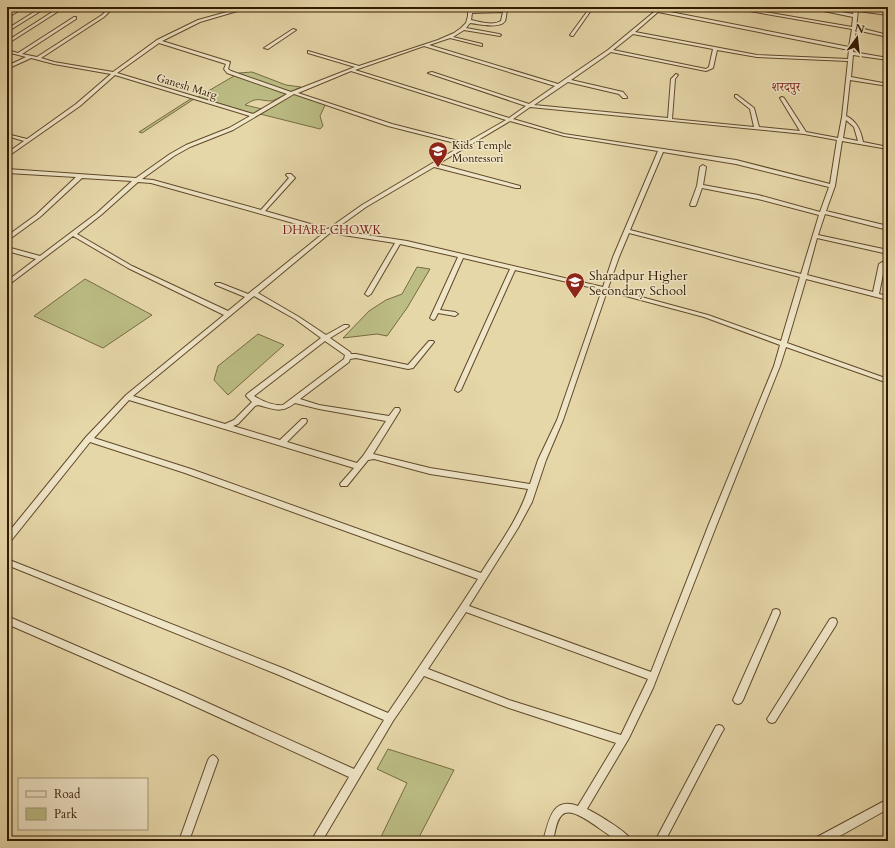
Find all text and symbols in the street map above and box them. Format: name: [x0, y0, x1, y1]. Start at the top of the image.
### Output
north arrow: [837, 18, 877, 58]
text: N: [853, 20, 866, 37]
street label: Ganesh Marg: [155, 70, 220, 103]
district label: शरदपुर: [772, 79, 801, 95]
place label: Kids Temple Montessori: [452, 138, 512, 166]
school or university icon: Kids Temple Montessori: [427, 140, 449, 168]
district label: DHARE CHOWK: [282, 222, 382, 238]
place label: Sharadpur Higher Secondary School: [589, 267, 688, 300]
school or university icon: Sharadpur Higher Secondary School: [564, 271, 586, 299]
legend: [18, 778, 148, 830]
text: Road: [54, 786, 81, 802]
text: Park: [54, 806, 78, 822]

